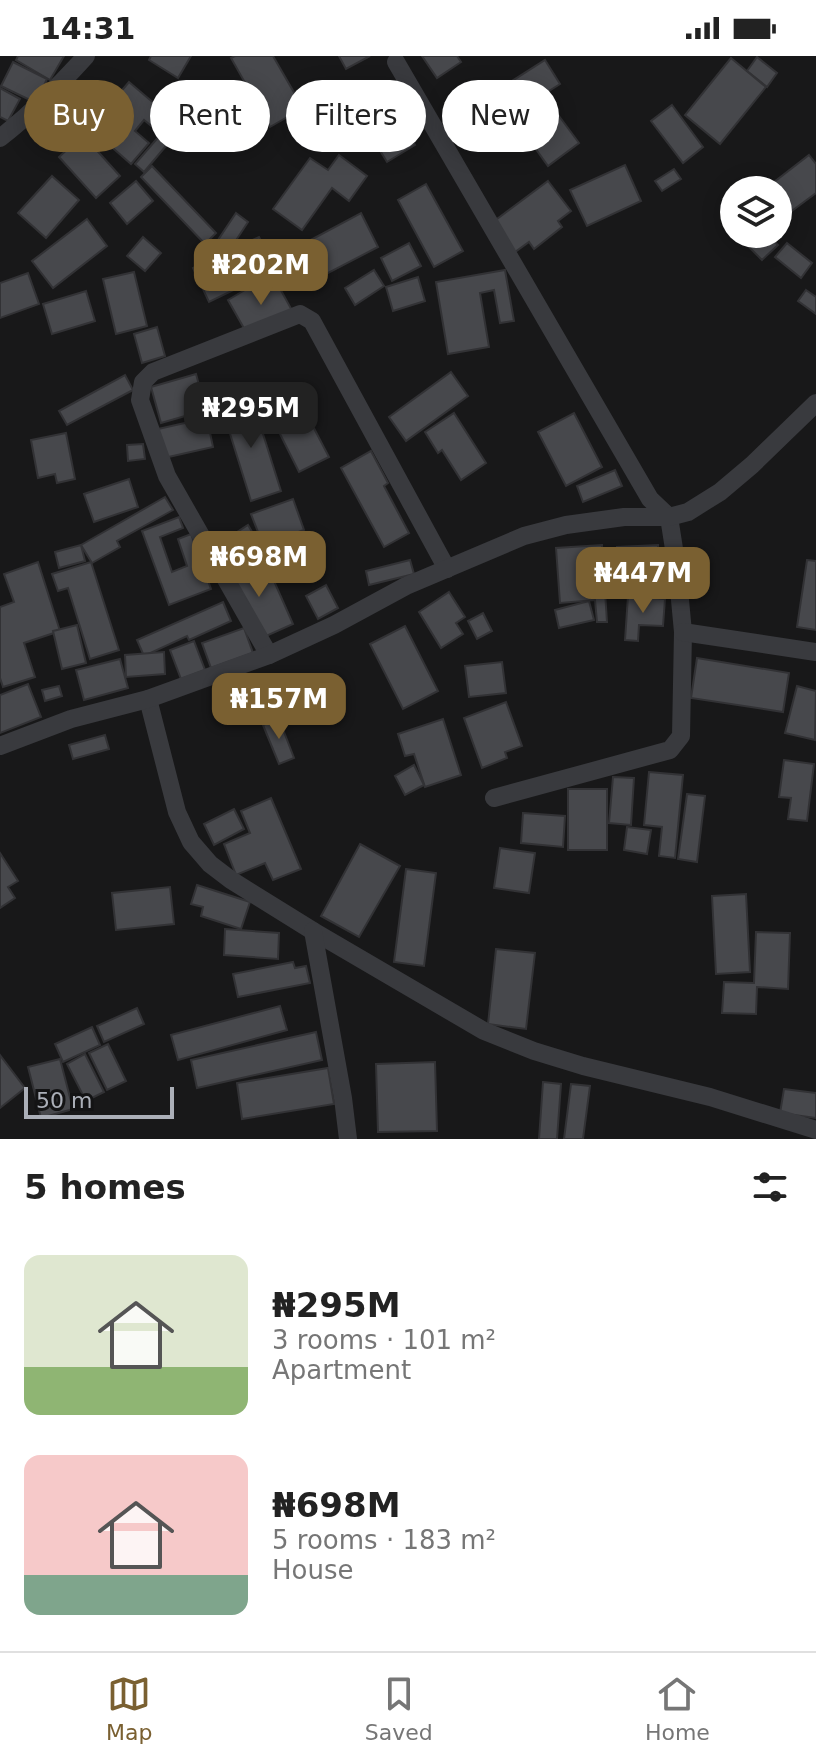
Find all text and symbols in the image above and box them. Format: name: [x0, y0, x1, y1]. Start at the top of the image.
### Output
text: 14:31: [40, 11, 136, 46]
chip: Buy: [24, 80, 134, 152]
chip: Rent: [150, 80, 270, 152]
chip: Filters: [286, 80, 426, 152]
chip: New: [442, 80, 559, 152]
map controls: [720, 176, 792, 248]
button: layers: [720, 176, 792, 248]
pin: ₦202M: [205, 239, 317, 307]
text: ₦202M: [212, 250, 310, 280]
pin: ₦295M: [195, 382, 307, 450]
text: ₦295M: [202, 393, 300, 423]
pin: ₦698M: [203, 531, 315, 599]
text: ₦698M: [210, 542, 308, 572]
pin: ₦447M: [587, 547, 699, 615]
text: ₦447M: [594, 558, 692, 588]
pin: ₦157M: [223, 673, 335, 741]
text: ₦157M: [230, 684, 328, 714]
scale bar: [24, 1083, 174, 1119]
text: 50 m: [36, 1088, 92, 1113]
icon: filters: [748, 1165, 792, 1209]
text: 5 homes: [24, 1167, 186, 1207]
text: ₦295M: [272, 1285, 400, 1325]
icon: home: [88, 1287, 184, 1383]
text: 3 rooms · 101 m²: [272, 1325, 496, 1355]
text: Apartment: [272, 1355, 411, 1385]
text: ₦698M: [272, 1485, 400, 1525]
icon: home: [88, 1487, 184, 1583]
text: 5 rooms · 183 m²: [272, 1525, 496, 1555]
text: House: [272, 1555, 353, 1585]
tab: Map: [106, 1672, 153, 1745]
tab: Saved: [365, 1672, 433, 1745]
tab: Home: [645, 1672, 710, 1745]

